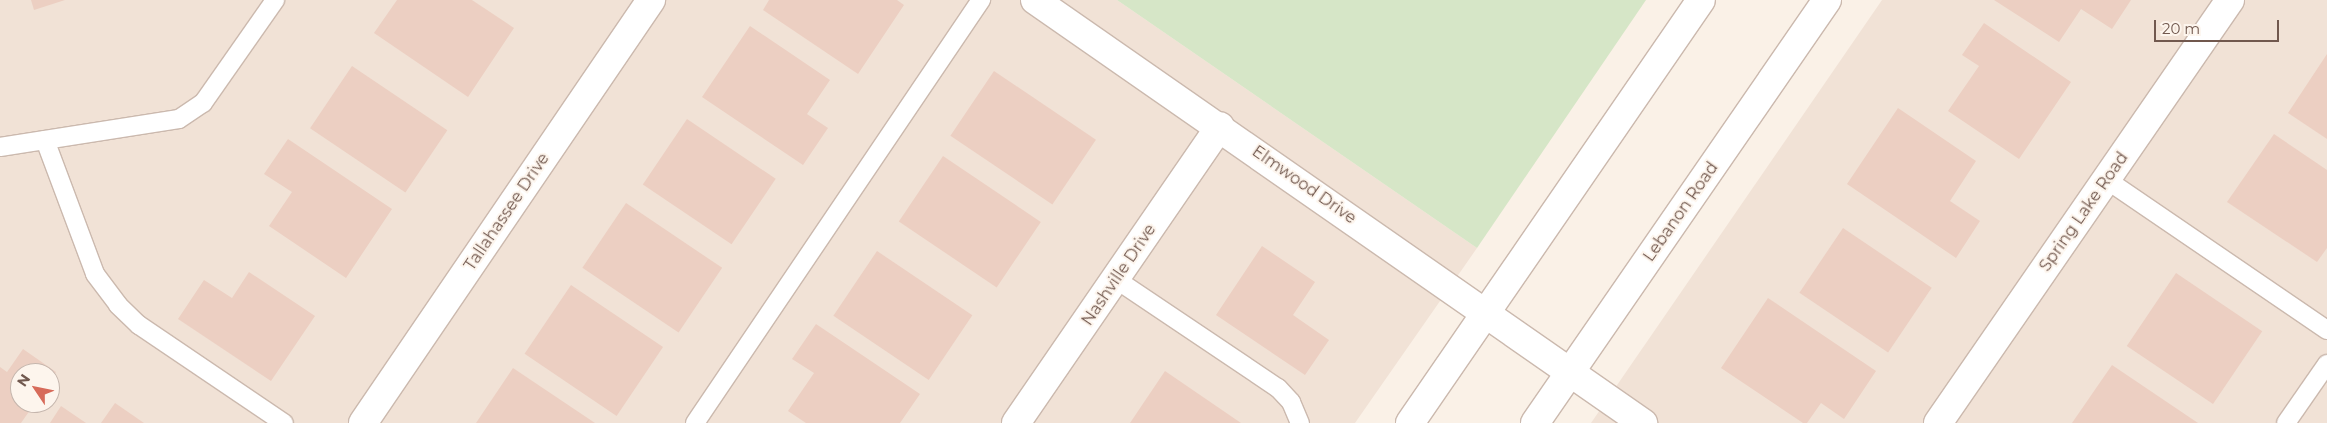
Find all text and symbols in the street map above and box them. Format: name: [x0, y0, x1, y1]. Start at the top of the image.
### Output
scale bar: [2157, 10, 2282, 42]
text: 20 m: [2162, 19, 2200, 38]
street label: Elmwood Drive: [1248, 142, 1360, 228]
street label: Spring Lake Road: [2036, 149, 2132, 275]
street label: Tallahassee Drive: [461, 150, 553, 274]
street label: Lebanon Road: [1640, 159, 1722, 265]
street label: Nashville Drive: [1078, 221, 1160, 329]
north arrow: [10, 363, 60, 413]
text: N: [13, 370, 34, 390]

